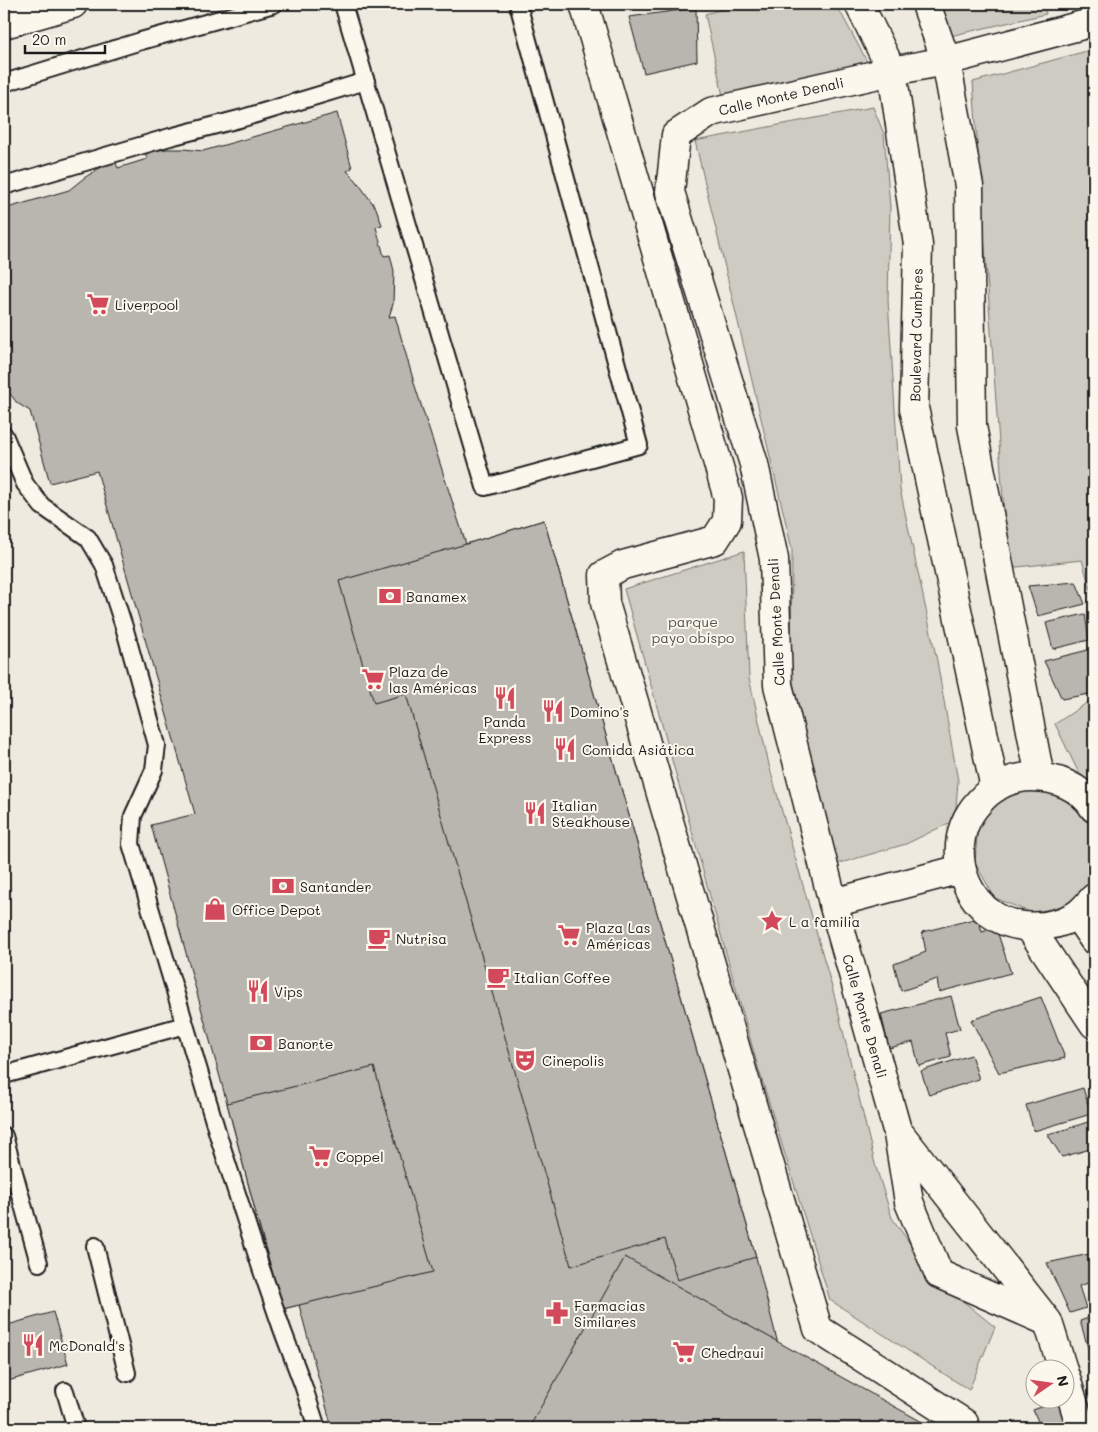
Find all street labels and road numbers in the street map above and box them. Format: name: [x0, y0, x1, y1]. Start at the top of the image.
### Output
street label: Calle Monte Denali: [717, 72, 845, 120]
street label: Boulevard Cumbres: [905, 268, 927, 402]
street label: Calle Monte Denali: [763, 558, 789, 686]
street label: Calle Monte Denali: [838, 952, 892, 1080]

